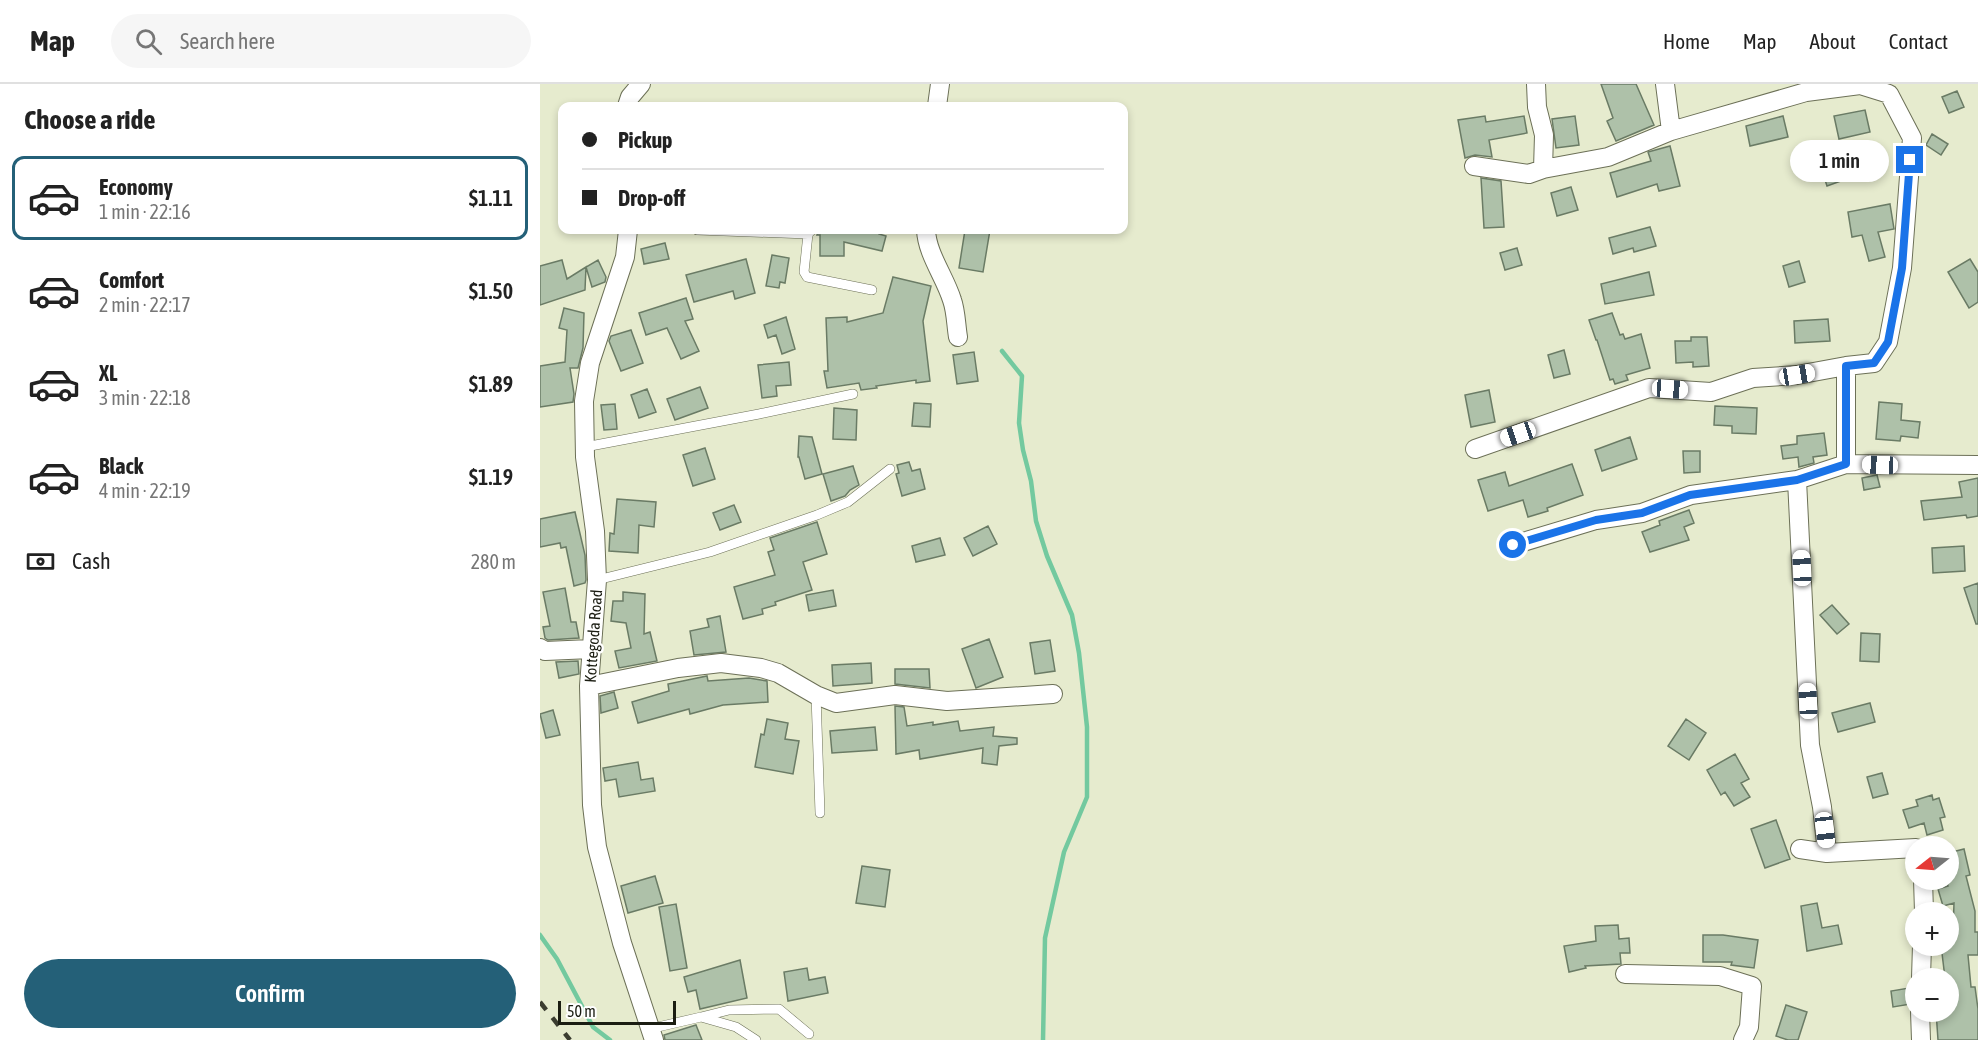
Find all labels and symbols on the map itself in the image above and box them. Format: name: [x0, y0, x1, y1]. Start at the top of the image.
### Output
callout: 1 min: [1790, 139, 1889, 181]
route end: [1896, 146, 1923, 173]
car: [1778, 363, 1816, 387]
car: [1651, 379, 1689, 399]
car: [1498, 420, 1538, 448]
car: [1862, 455, 1898, 475]
route start: [1499, 531, 1526, 558]
car: [1792, 550, 1812, 586]
street label: Kottegoda Road: [581, 589, 606, 683]
car: [1798, 683, 1818, 719]
car: [1814, 811, 1836, 849]
north arrow: [1905, 836, 1959, 890]
scale bar: [558, 998, 676, 1026]

